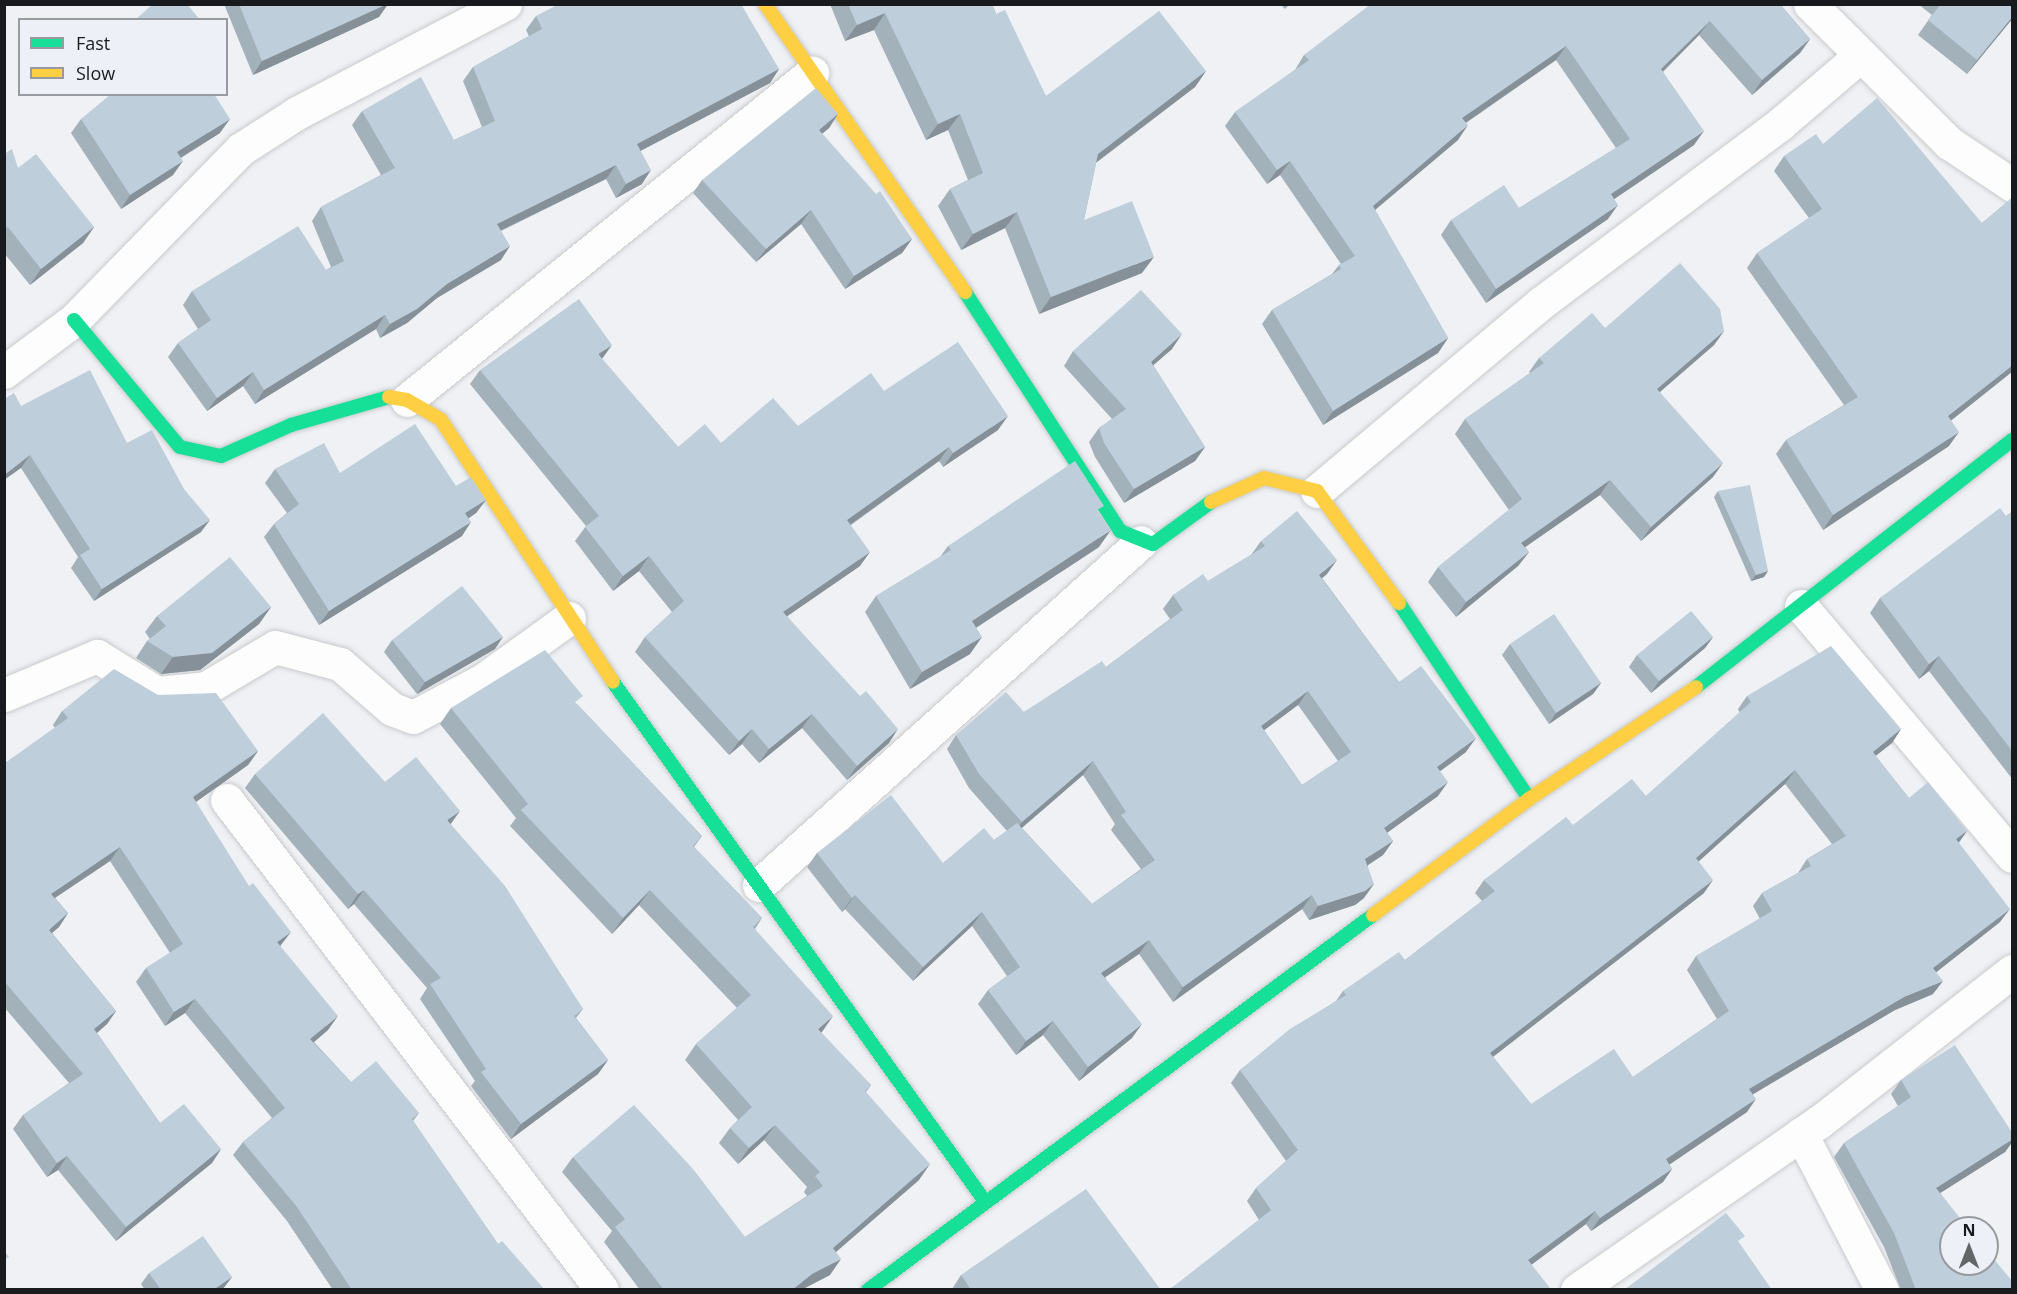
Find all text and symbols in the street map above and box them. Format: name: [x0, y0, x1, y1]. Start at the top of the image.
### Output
legend: [18, 18, 228, 96]
text: Fast: [76, 31, 110, 55]
text: Slow: [76, 61, 115, 85]
north arrow: [1939, 1216, 1999, 1276]
text: N: [1962, 1219, 1976, 1241]

